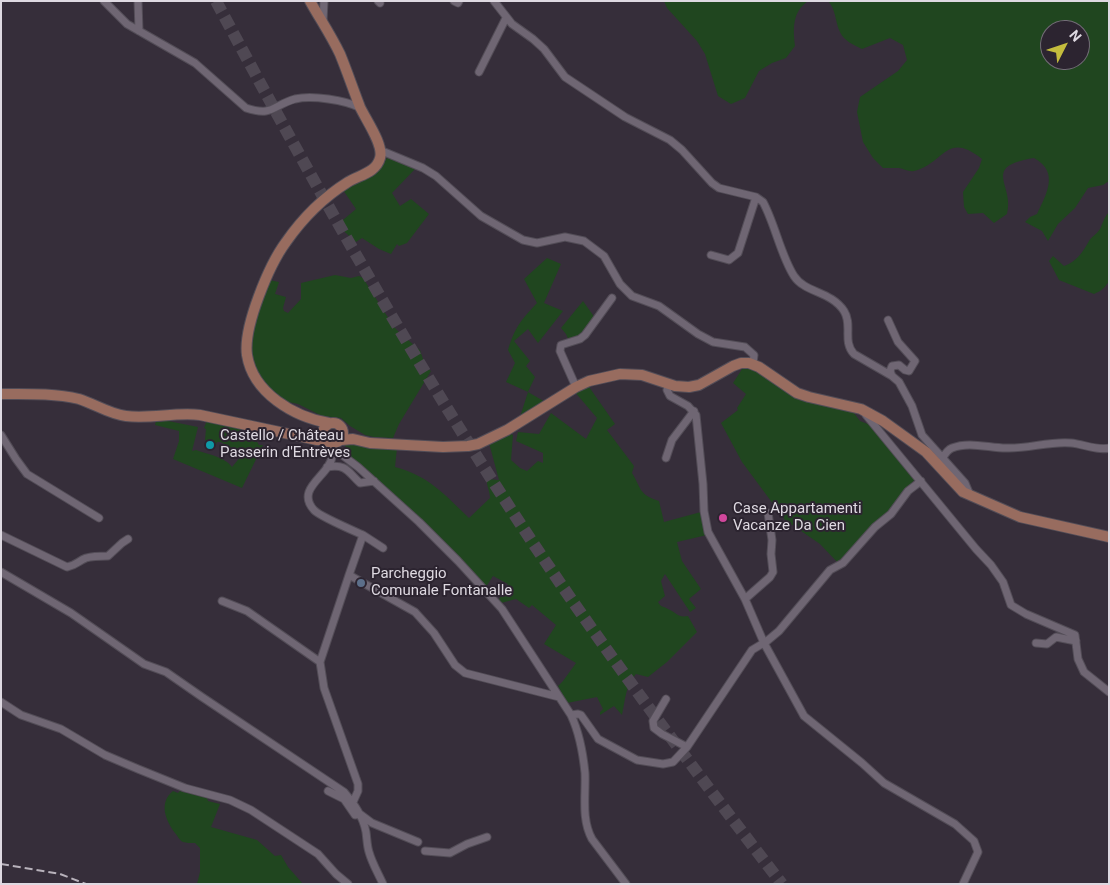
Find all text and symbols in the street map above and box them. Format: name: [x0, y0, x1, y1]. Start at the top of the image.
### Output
north arrow: [1040, 20, 1090, 70]
text: N: [1066, 27, 1085, 45]
place label: Castello / Château Passerin d'Entrèves: [220, 427, 350, 462]
marker: Castello / Château Passerin d'Entrèves: [204, 439, 216, 451]
place label: Case Appartamenti Vacanze Da Cien: [733, 500, 862, 535]
marker: Case Appartamenti Vacanze Da Cien: [717, 512, 729, 524]
place label: Parcheggio Comunale Fontanalle: [371, 565, 512, 600]
marker: Parcheggio Comunale Fontanalle: [355, 577, 367, 589]

